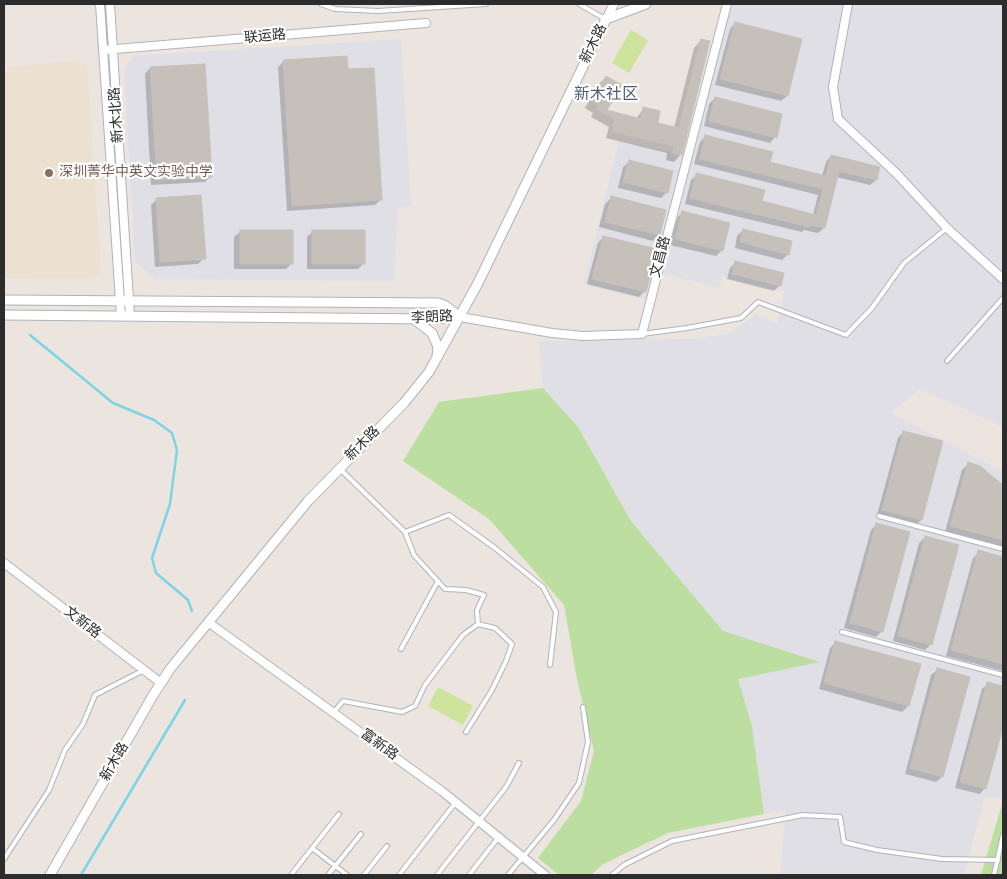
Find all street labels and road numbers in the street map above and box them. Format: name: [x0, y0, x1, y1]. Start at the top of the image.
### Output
street label: 新木路: [577, 21, 611, 67]
street label: 联运路: [243, 27, 287, 47]
street label: 新木北路: [107, 86, 127, 144]
street label: 文昌路: [647, 235, 675, 279]
street label: 李朗路: [411, 309, 453, 327]
street label: 新木路: [342, 423, 384, 465]
street label: 文新路: [60, 603, 104, 643]
street label: 富新路: [357, 726, 401, 764]
street label: 新木路: [97, 740, 133, 784]

